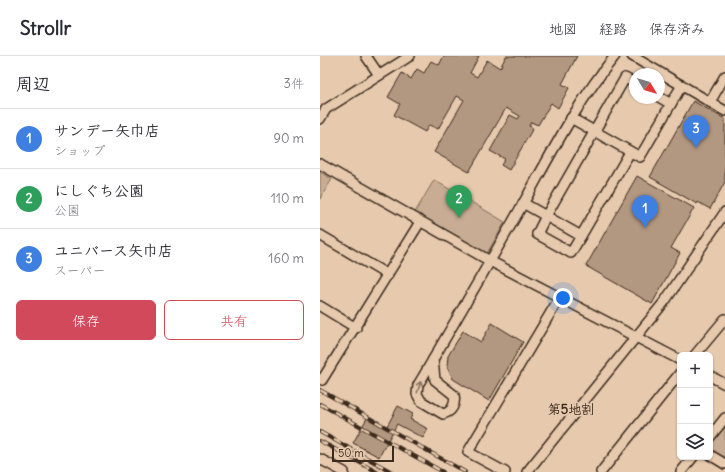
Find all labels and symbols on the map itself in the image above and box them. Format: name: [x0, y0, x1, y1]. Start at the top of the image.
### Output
north arrow: [629, 68, 665, 104]
pin: 3: [683, 115, 709, 148]
pin: 2: [446, 185, 472, 218]
pin: 1: [632, 195, 658, 228]
your location: [553, 288, 573, 308]
one-way arrow: [416, 381, 423, 394]
district label: 第5地割: [548, 401, 594, 418]
scale bar: [332, 444, 394, 463]

